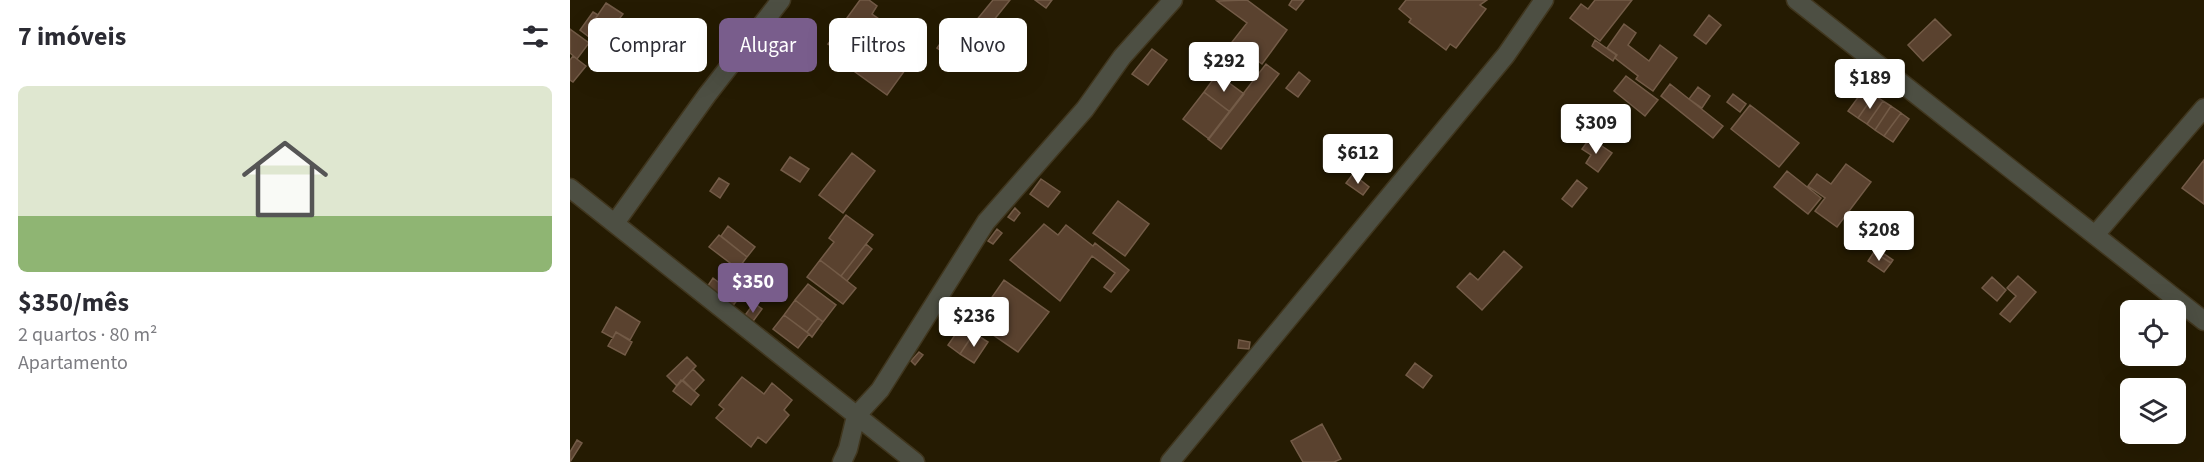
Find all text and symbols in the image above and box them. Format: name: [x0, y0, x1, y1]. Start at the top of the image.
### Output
text: 7 imóveis: [18, 18, 126, 55]
chip: Comprar: [588, 18, 707, 72]
chip: Alugar: [719, 18, 817, 72]
chip: Filtros: [829, 18, 927, 72]
chip: Novo: [939, 18, 1027, 72]
icon: filters: [519, 20, 552, 53]
pin: $292: [1188, 42, 1260, 93]
text: $292: [1203, 47, 1245, 75]
pin: $189: [1834, 59, 1906, 110]
text: $189: [1849, 64, 1891, 92]
pin: $309: [1560, 104, 1632, 155]
text: $309: [1575, 109, 1617, 137]
icon: home: [231, 125, 339, 233]
pin: $612: [1322, 134, 1394, 185]
text: $612: [1337, 139, 1379, 167]
pin: $208: [1843, 211, 1915, 262]
text: $208: [1858, 216, 1900, 244]
pin: $350: [717, 263, 789, 314]
text: $350: [732, 268, 774, 296]
text: $350/mês: [18, 284, 129, 321]
pin: $236: [938, 297, 1010, 348]
map controls: [2120, 300, 2186, 444]
button: locate: [2120, 300, 2186, 366]
text: $236: [953, 302, 995, 330]
text: 2 quartos · 80 m²: [18, 321, 157, 349]
text: Apartamento: [18, 349, 128, 377]
button: layers: [2120, 378, 2186, 444]

